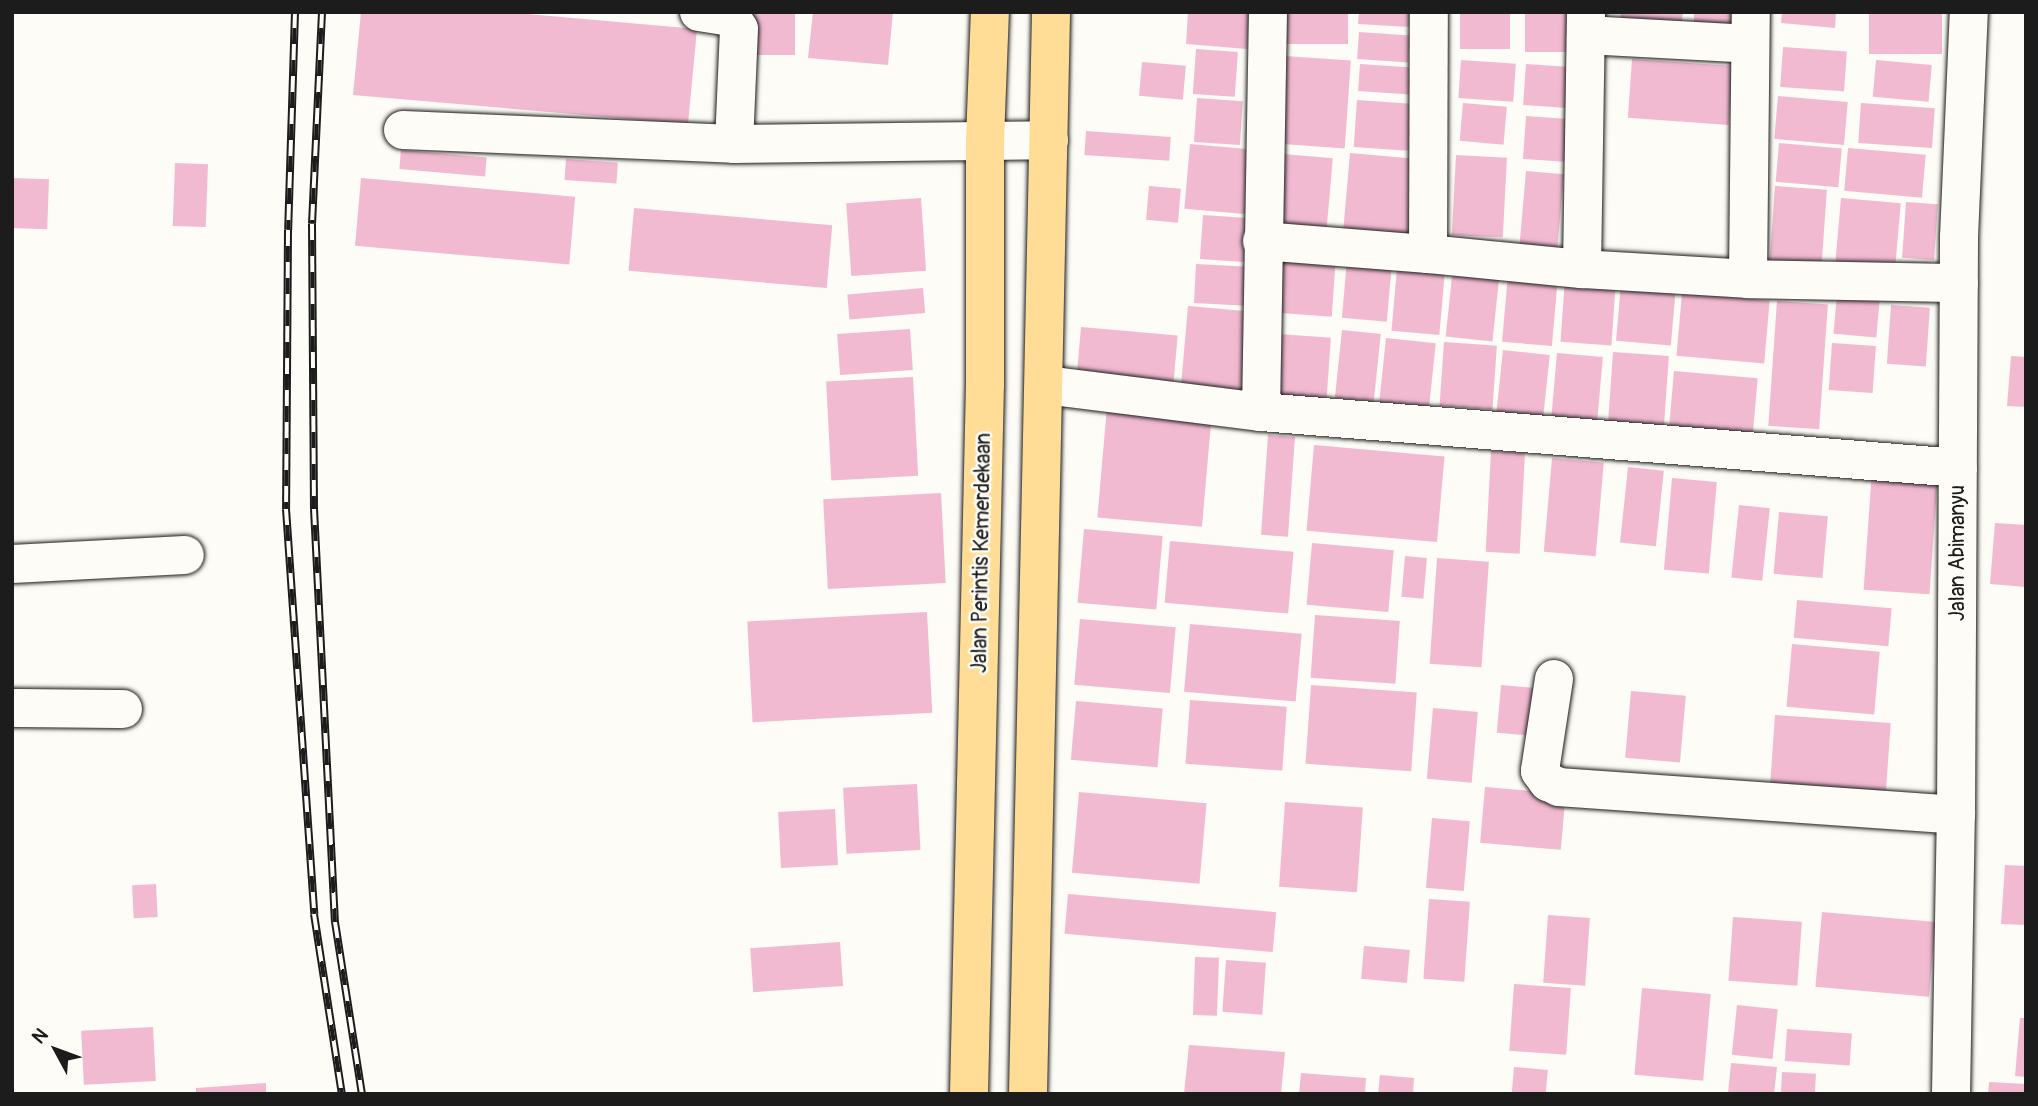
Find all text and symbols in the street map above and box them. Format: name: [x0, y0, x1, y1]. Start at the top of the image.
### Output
street label: Jalan Perintis Kemerdekaan: [967, 433, 997, 673]
street label: Jalan Abimanyu: [1945, 485, 1971, 621]
north arrow: [21, 1015, 91, 1085]
text: N: [27, 1024, 53, 1049]

